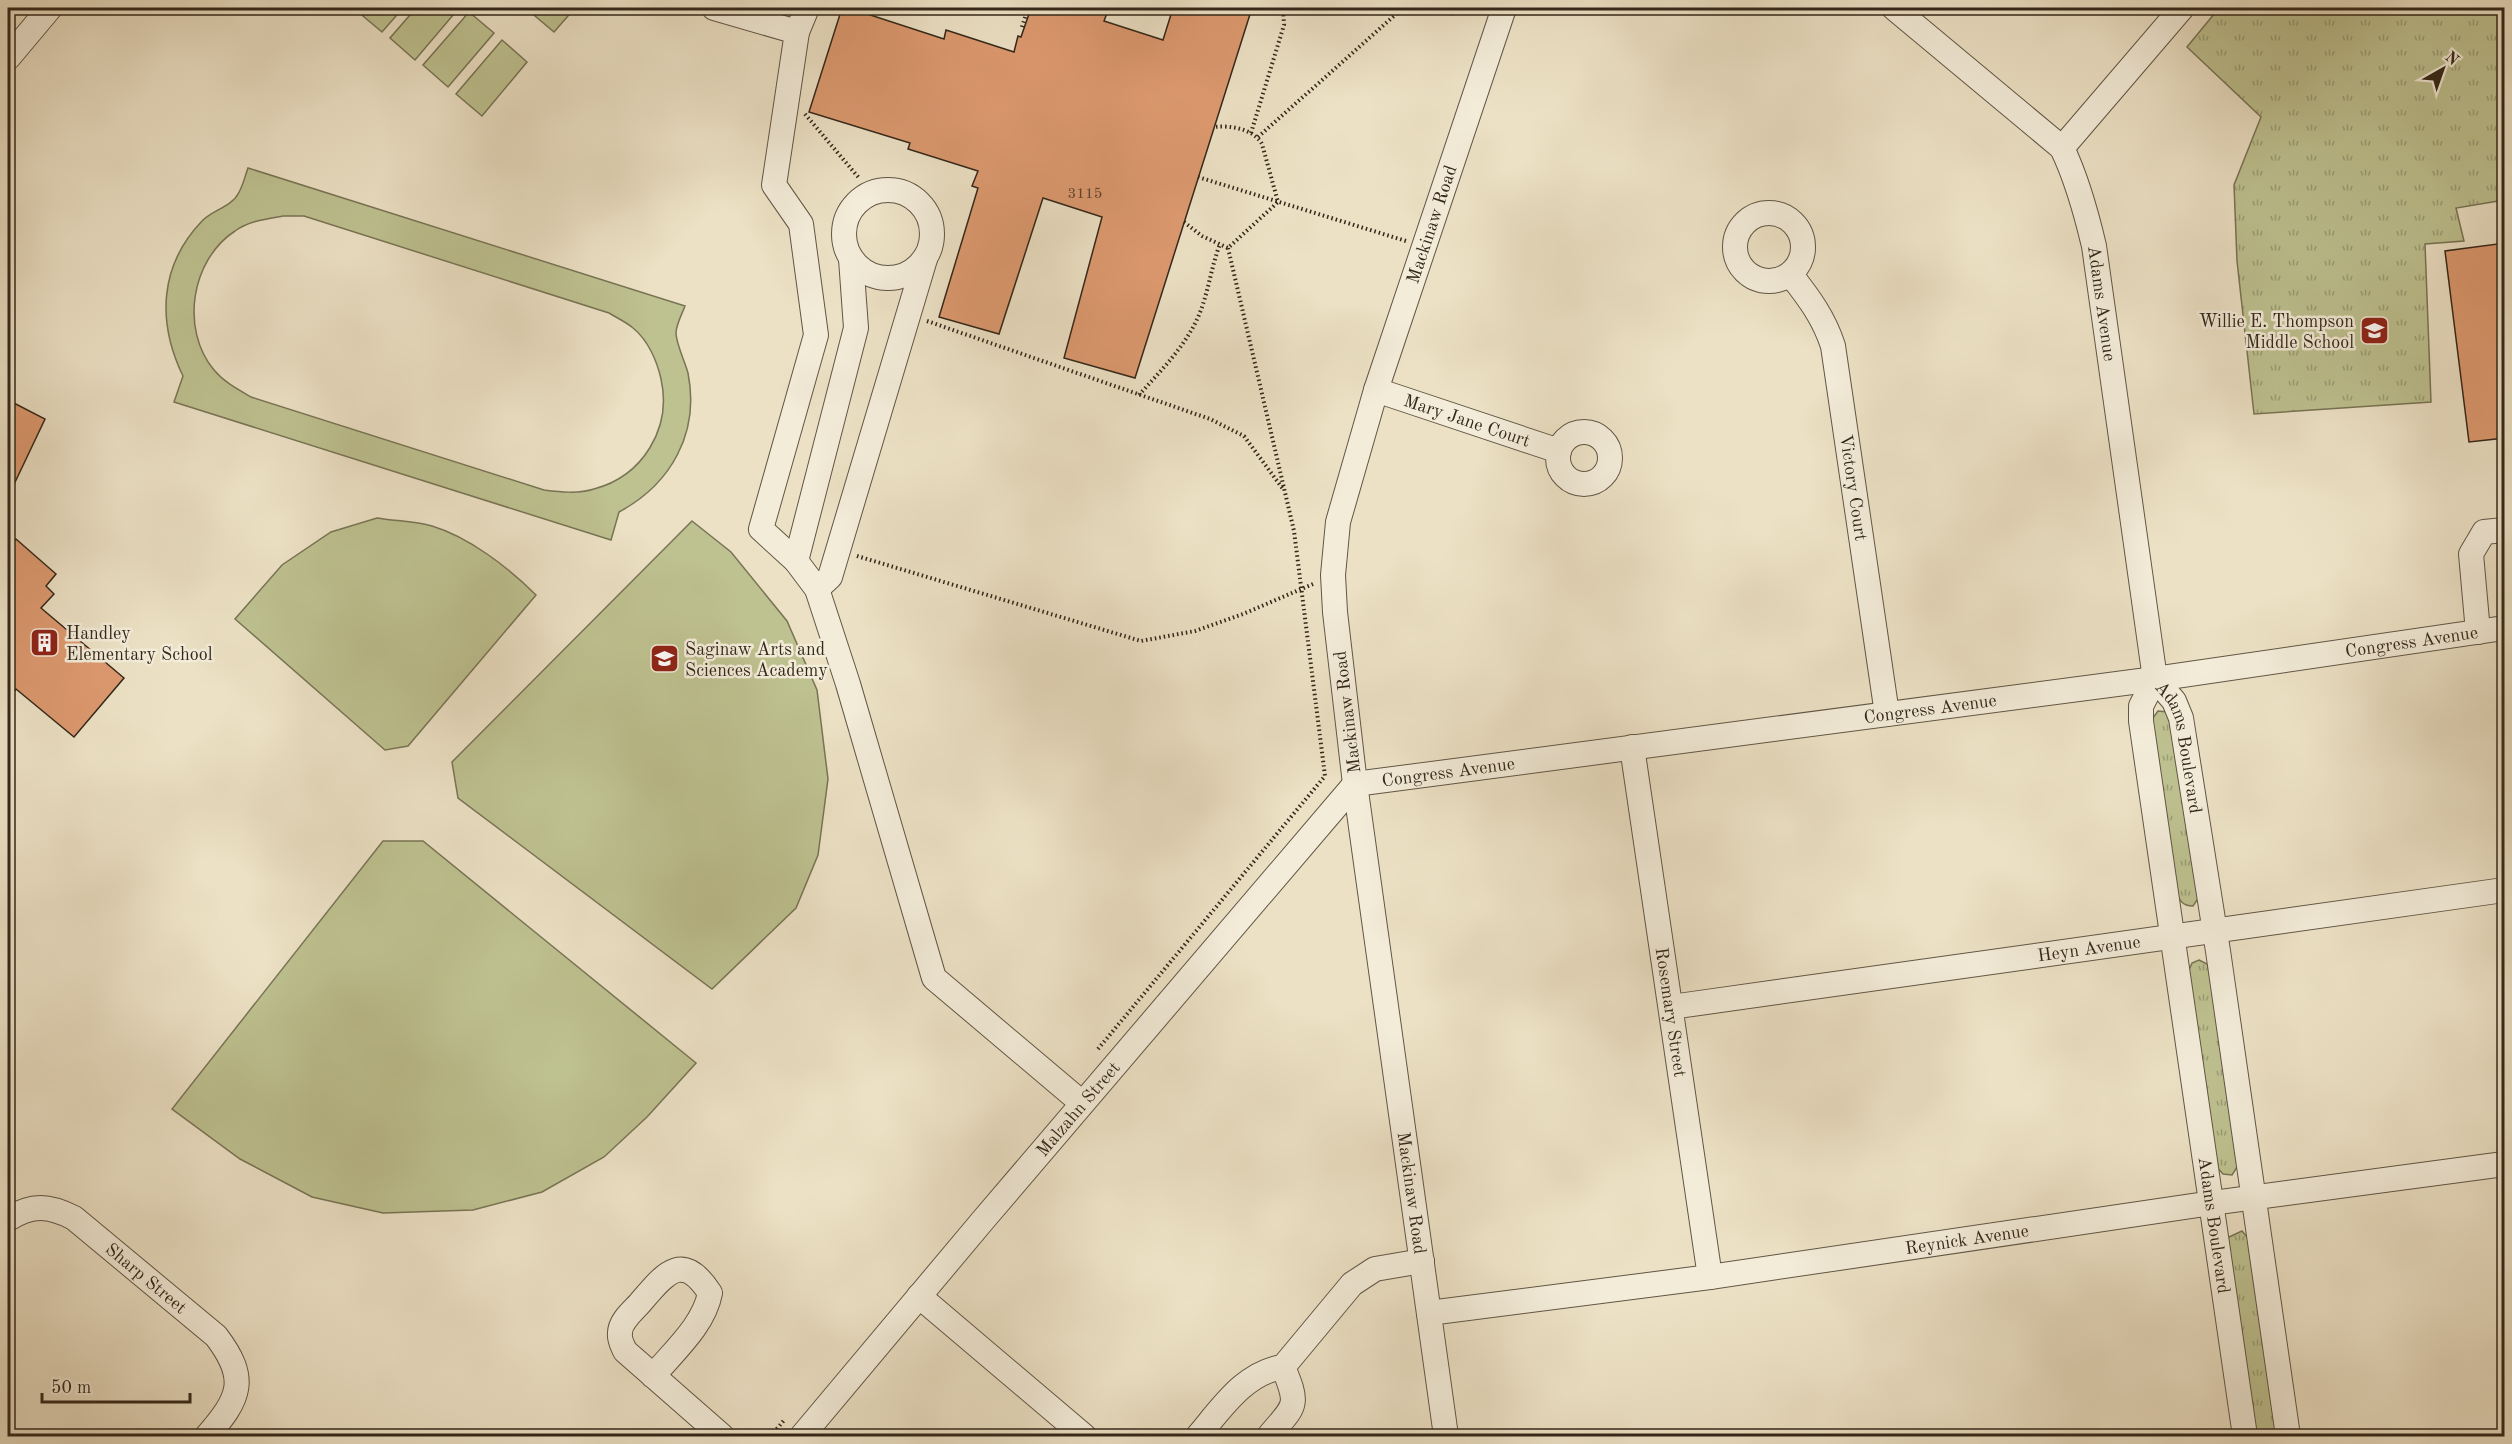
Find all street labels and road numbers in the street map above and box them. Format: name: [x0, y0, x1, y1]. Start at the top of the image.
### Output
street label: Mackinaw Road: [1404, 163, 1461, 286]
street label: Adams Avenue: [2084, 245, 2118, 363]
street label: Mary Jane Court: [1401, 392, 1532, 451]
street label: Victory Court: [1836, 433, 1869, 542]
street label: Congress Avenue: [2344, 624, 2479, 661]
street label: Mackinaw Road: [1332, 650, 1364, 774]
street label: Adams Boulevard: [2151, 678, 2204, 815]
street label: Congress Avenue: [1863, 692, 1998, 727]
street label: Congress Avenue: [1381, 755, 1516, 790]
street label: Heyn Avenue: [2036, 933, 2142, 965]
street label: Rosemary Street: [1652, 946, 1688, 1078]
street label: Malzahn Street: [1034, 1059, 1124, 1160]
street label: Mackinaw Road: [1394, 1131, 1429, 1255]
street label: Adams Boulevard: [2195, 1156, 2232, 1295]
street label: Reynick Avenue: [1904, 1222, 2030, 1258]
street label: Sharp Street: [102, 1240, 190, 1318]

